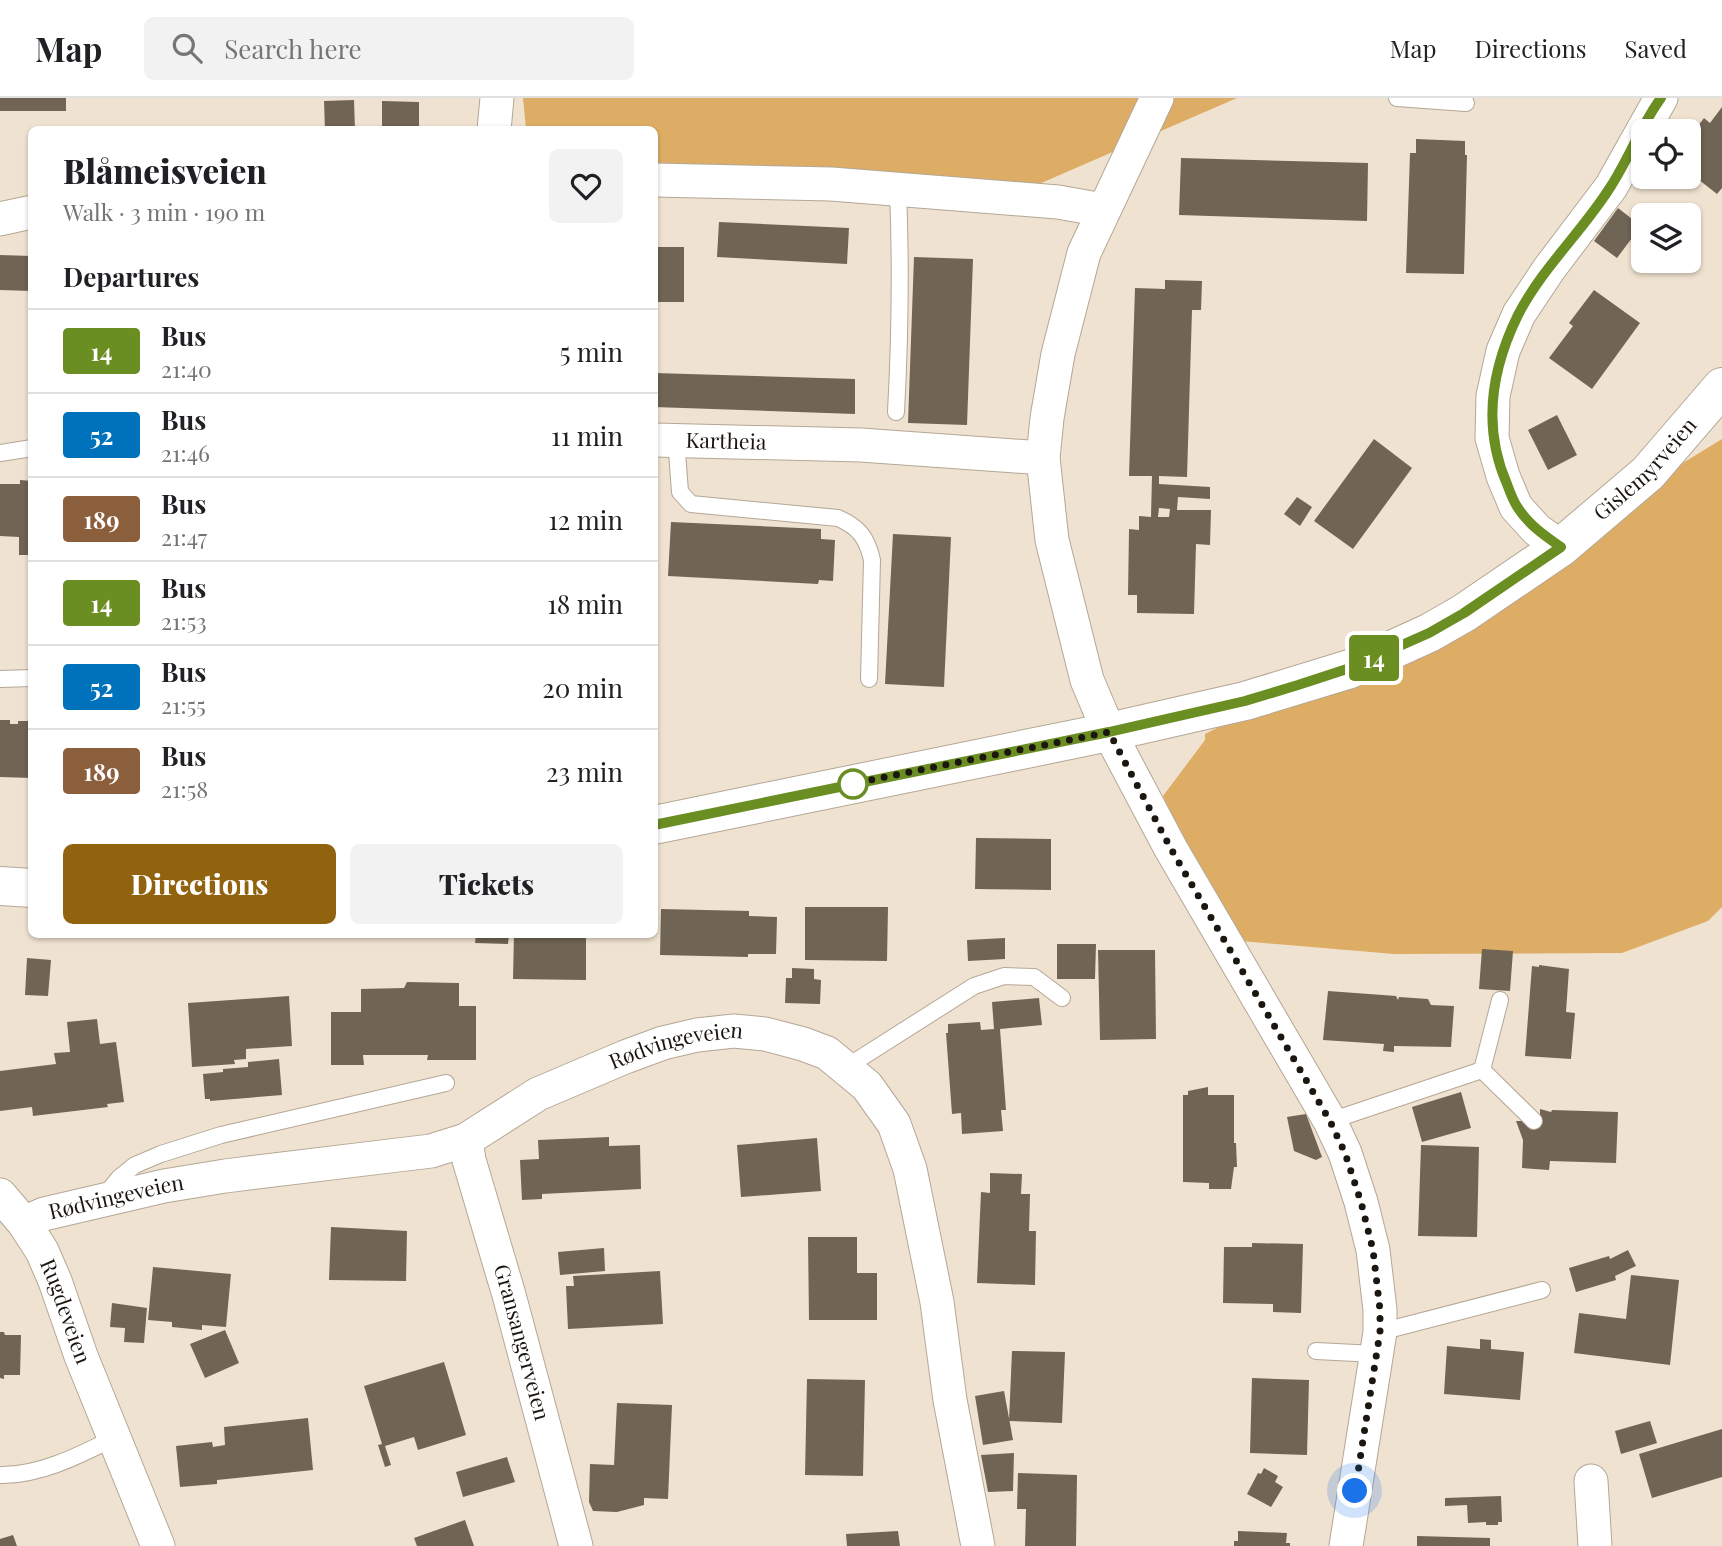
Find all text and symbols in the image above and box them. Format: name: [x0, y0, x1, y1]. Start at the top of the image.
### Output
search box: [144, 17, 634, 80]
text: Map: [35, 26, 102, 70]
icon: search: [168, 29, 206, 67]
text: Search here: [224, 31, 362, 66]
text: Map: [1390, 32, 1436, 64]
text: Directions: [1474, 32, 1587, 64]
text: Saved: [1625, 32, 1687, 64]
map controls: [1631, 119, 1701, 273]
button: locate: [1631, 119, 1701, 189]
text: Blåmeisveien: [63, 148, 267, 192]
button: heart: [549, 149, 623, 223]
text: Walk · 3 min · 190 m: [63, 196, 265, 227]
button: layers: [1631, 203, 1701, 273]
text: Departures: [63, 259, 199, 294]
text: Bus: [161, 318, 206, 353]
text: 5 min: [560, 334, 623, 369]
text: 14: [91, 335, 112, 367]
text: 21:40: [161, 353, 212, 384]
text: Bus: [161, 402, 206, 437]
street label: Gislemyrveien: [1587, 410, 1702, 526]
text: 11 min: [551, 418, 623, 453]
text: 52: [90, 419, 113, 451]
street label: Kartheia: [685, 425, 767, 455]
text: 21:46: [161, 437, 210, 468]
text: Bus: [161, 486, 206, 521]
text: 12 min: [548, 502, 623, 537]
text: 189: [84, 503, 119, 535]
text: 21:47: [161, 521, 207, 552]
text: Bus: [161, 570, 206, 605]
text: 18 min: [547, 586, 623, 621]
text: 14: [91, 587, 112, 619]
text: 21:53: [161, 605, 207, 636]
line badge: 14: [1342, 635, 1406, 681]
text: 14: [1363, 642, 1385, 674]
text: Bus: [161, 654, 206, 689]
text: 20 min: [542, 670, 623, 705]
text: 52: [90, 671, 113, 703]
text: 21:55: [161, 689, 206, 720]
text: Bus: [161, 738, 206, 773]
text: 23 min: [546, 754, 623, 789]
text: 189: [84, 755, 119, 787]
unlabelled marker: [838, 769, 868, 799]
text: 21:58: [161, 773, 208, 804]
button: Directions: [63, 844, 336, 924]
button: Tickets: [350, 844, 623, 924]
street label: Rødvingeveien: [604, 1015, 745, 1074]
street label: Rødvingeveien: [45, 1167, 186, 1224]
street label: Rugdeveien: [35, 1254, 99, 1368]
street label: Gransangerveien: [489, 1261, 558, 1423]
your location: [1337, 1473, 1372, 1508]

